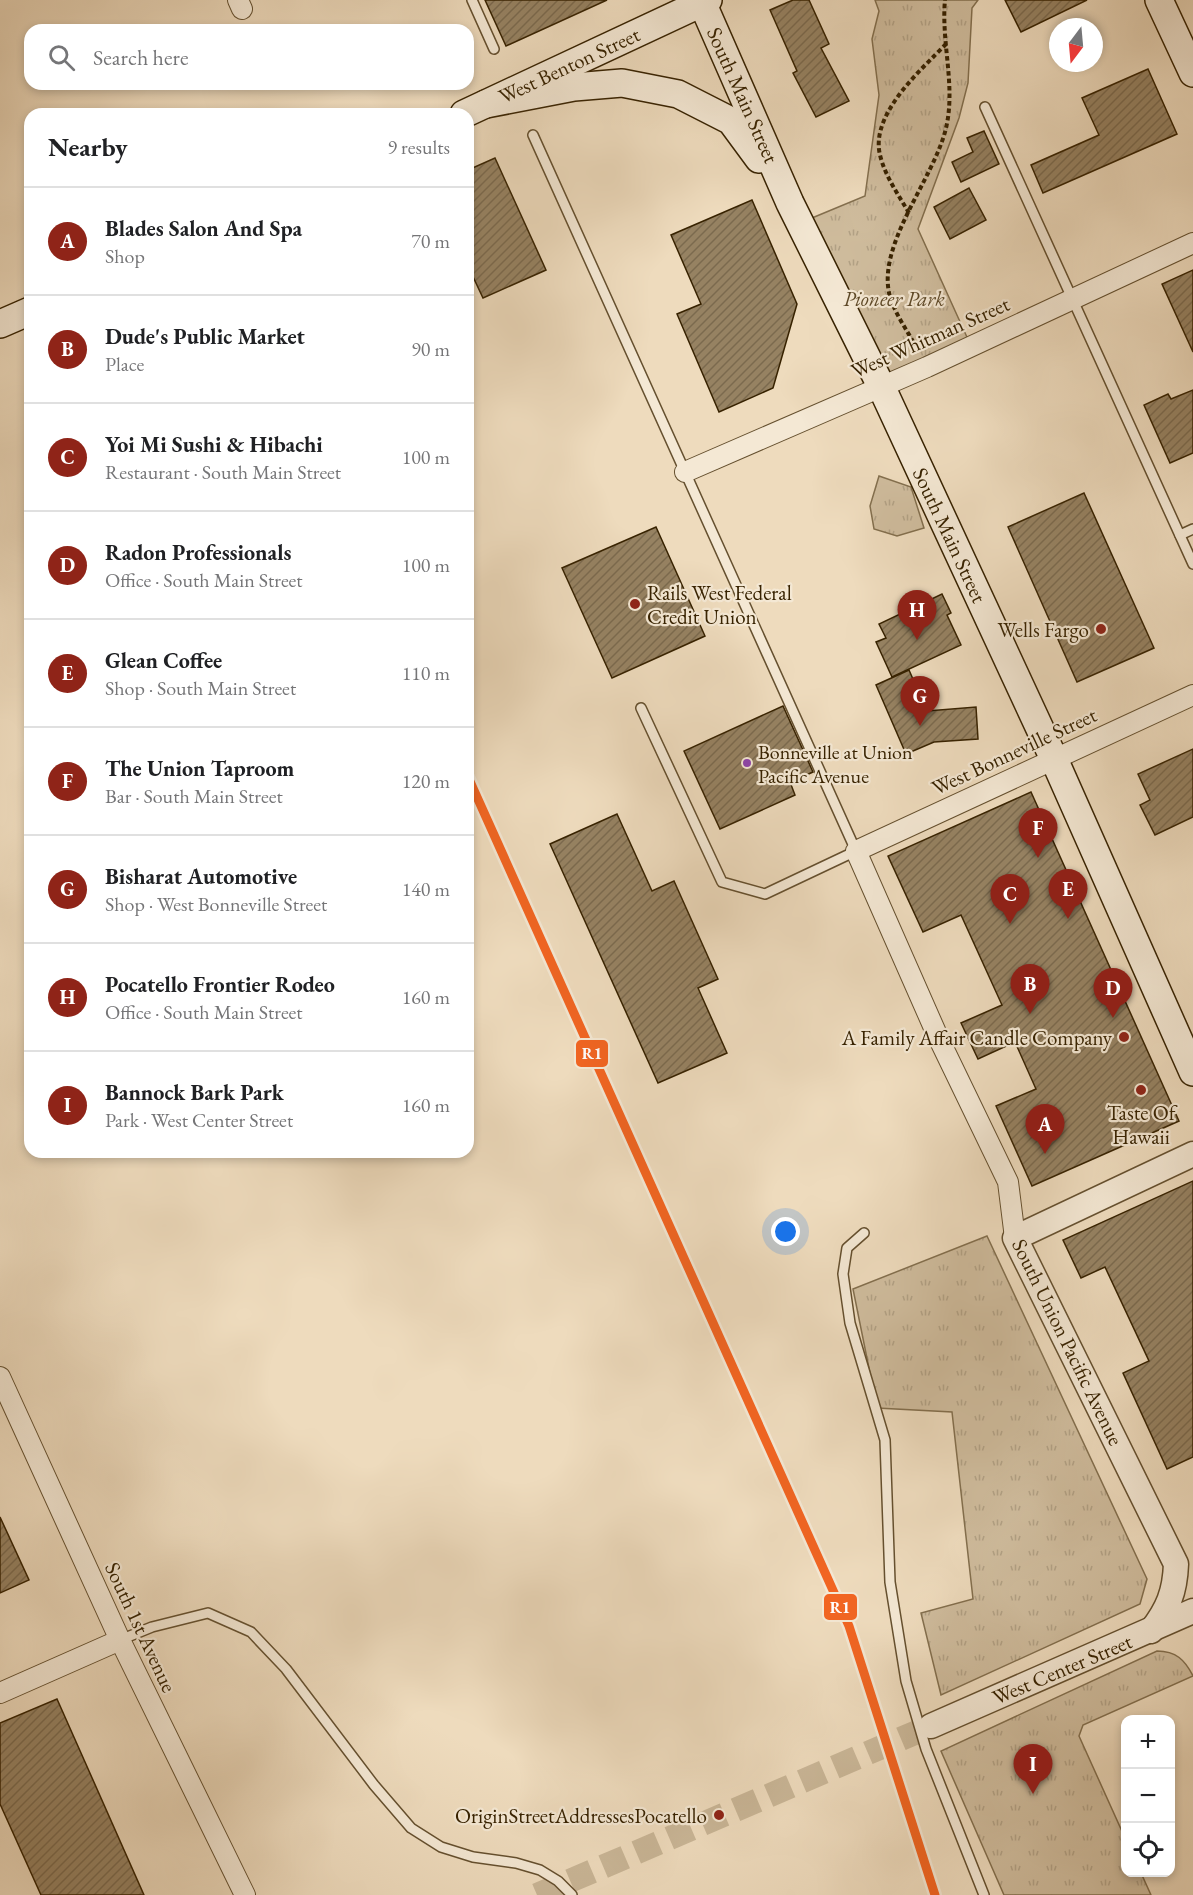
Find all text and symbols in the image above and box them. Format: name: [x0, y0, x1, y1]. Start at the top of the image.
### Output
north arrow: [1049, 18, 1103, 72]
street label: West Benton Street: [494, 20, 644, 110]
street label: South Main Street: [701, 23, 785, 168]
search box: [24, 24, 474, 90]
icon: search: [45, 41, 78, 74]
text: Search here: [93, 43, 188, 72]
text: Nearby: [48, 130, 128, 164]
text: 9 results: [387, 134, 450, 160]
text: Blades Salon And Spa: [105, 214, 302, 243]
text: A: [60, 228, 75, 254]
text: 70 m: [411, 228, 450, 254]
text: Shop: [105, 243, 145, 269]
park label: Pioneer Park: [843, 285, 945, 312]
street label: West Whitman Street: [846, 290, 1014, 384]
text: Dude's Public Market: [105, 322, 305, 351]
text: B: [61, 336, 74, 362]
text: 90 m: [411, 336, 450, 362]
text: Place: [105, 351, 144, 377]
text: Yoi Mi Sushi & Hibachi: [105, 430, 323, 459]
text: C: [60, 444, 75, 470]
text: 100 m: [402, 444, 450, 470]
text: Restaurant · South Main Street: [105, 459, 341, 485]
street label: South Main Street: [907, 463, 993, 607]
text: Radon Professionals: [105, 538, 291, 567]
text: D: [60, 552, 75, 578]
text: 100 m: [402, 552, 450, 578]
text: Office · South Main Street: [105, 567, 303, 593]
place label: Rails West Federal Credit Union: [647, 579, 792, 630]
pin: H: [898, 590, 936, 640]
marker: Rails West Federal Credit Union: [628, 597, 642, 611]
place label: Wells Fargo: [998, 616, 1089, 643]
marker: Wells Fargo: [1094, 622, 1108, 636]
text: Glean Coffee: [105, 646, 222, 675]
text: E: [62, 660, 73, 686]
text: 110 m: [402, 660, 450, 686]
text: Shop · South Main Street: [105, 675, 296, 701]
pin: G: [900, 676, 940, 726]
street label: West Bonneville Street: [927, 701, 1101, 801]
place label: Bonneville at Union Pacific Avenue: [758, 739, 913, 789]
text: The Union Taproom: [105, 754, 294, 783]
marker: Bonneville at Union Pacific Avenue: [741, 757, 753, 769]
text: F: [62, 768, 73, 794]
text: 120 m: [402, 768, 450, 794]
text: Bar · South Main Street: [105, 783, 283, 809]
pin: F: [1018, 808, 1058, 858]
text: Bisharat Automotive: [105, 862, 297, 891]
pin: E: [1048, 870, 1088, 919]
pin: C: [990, 874, 1030, 924]
text: G: [60, 876, 75, 902]
text: 140 m: [402, 876, 450, 902]
text: Shop · West Bonneville Street: [105, 891, 327, 917]
pin: B: [1010, 964, 1050, 1014]
pin: D: [1094, 968, 1132, 1018]
text: Pocatello Frontier Rodeo: [105, 970, 335, 999]
text: H: [59, 984, 76, 1010]
text: 160 m: [402, 984, 450, 1010]
text: Office · South Main Street: [105, 999, 303, 1025]
place label: A Family Affair Candle Company: [841, 1024, 1113, 1051]
marker: A Family Affair Candle Company: [1117, 1030, 1131, 1044]
line badge: R1: [575, 1039, 609, 1068]
text: R1: [582, 1043, 602, 1064]
text: Bannock Bark Park: [105, 1078, 284, 1107]
marker: Taste Of Hawaii: [1134, 1083, 1148, 1097]
text: I: [64, 1092, 71, 1118]
text: 160 m: [402, 1092, 450, 1118]
place label: Taste Of Hawaii: [1107, 1099, 1178, 1150]
pin: A: [1026, 1104, 1064, 1154]
text: Park · West Center Street: [105, 1107, 293, 1133]
your location: [771, 1217, 800, 1246]
street label: South Union Pacific Avenue: [1006, 1234, 1130, 1450]
street label: South 1st Avenue: [99, 1558, 183, 1696]
line badge: R1: [823, 1593, 858, 1621]
text: R1: [830, 1597, 850, 1618]
street label: West Center Street: [988, 1627, 1136, 1711]
map controls: [1121, 1715, 1175, 1877]
button: +: [1121, 1715, 1175, 1769]
pin: I: [1014, 1744, 1052, 1794]
button: −: [1121, 1769, 1175, 1823]
place label: OriginStreetAddressesPocatello: [455, 1802, 707, 1829]
marker: OriginStreetAddressesPocatello: [712, 1808, 726, 1822]
button: locate: [1121, 1823, 1175, 1877]

